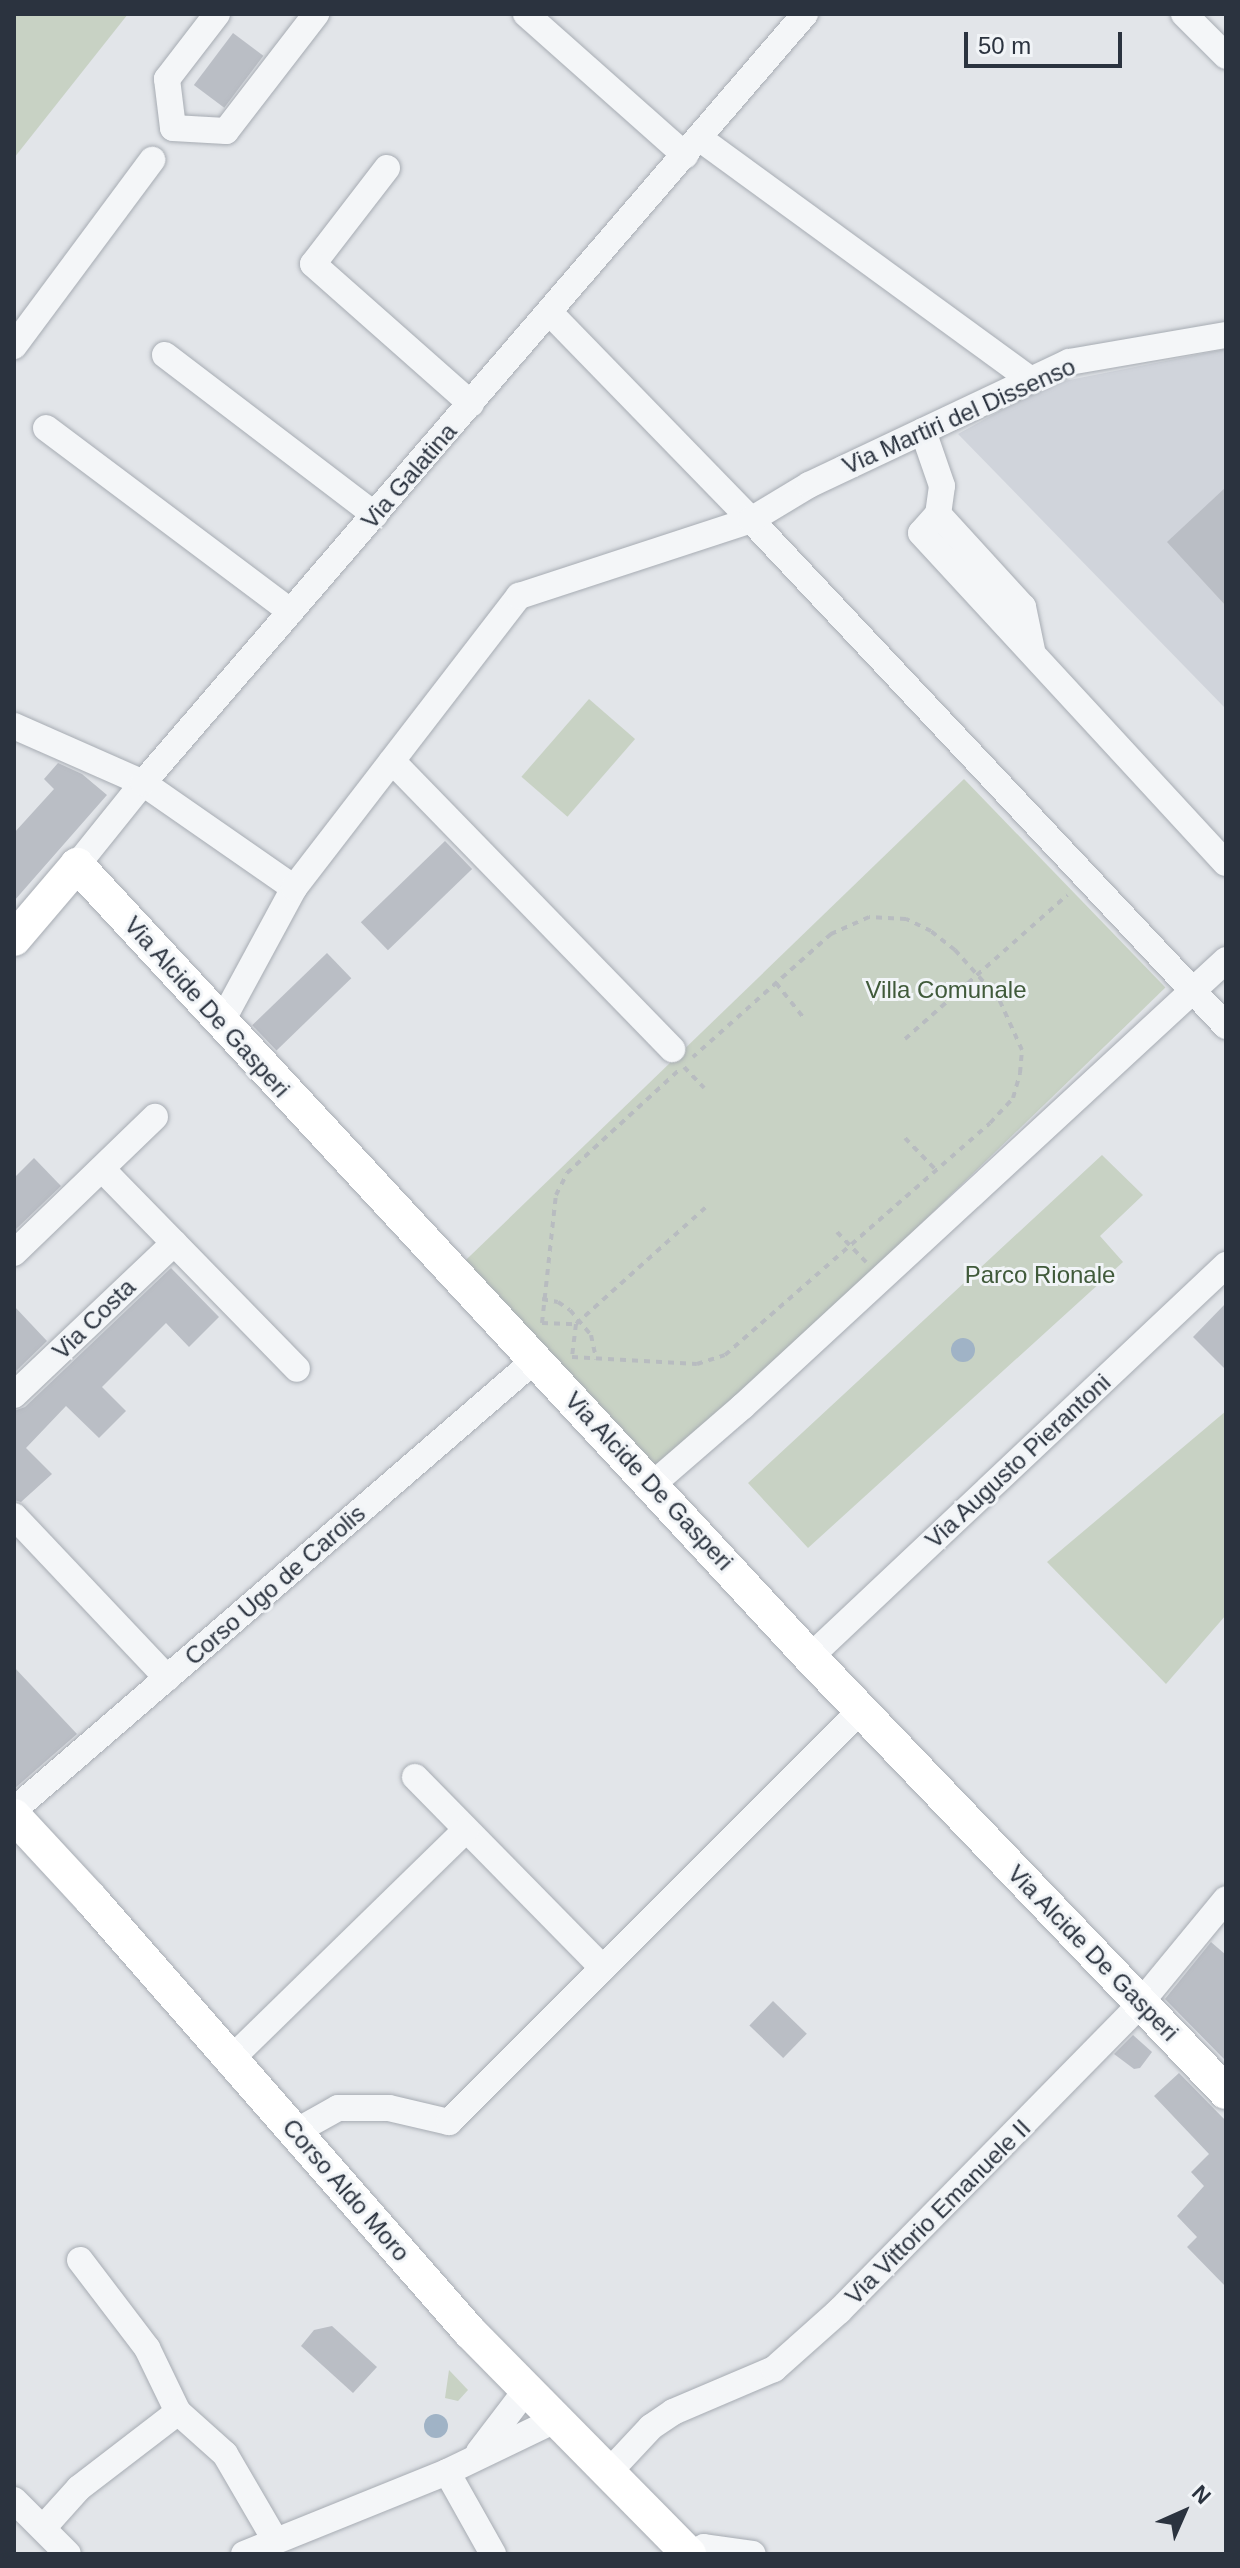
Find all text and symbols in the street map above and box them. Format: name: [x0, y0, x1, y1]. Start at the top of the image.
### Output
scale bar: [968, 16, 1126, 66]
text: 50 m: [978, 32, 1031, 59]
street label: Via Martiri del Dissenso: [838, 352, 1080, 480]
street label: Via Galatina: [355, 417, 463, 535]
street label: Via Alcide De Gasperi: [118, 910, 296, 1104]
park label: Villa Comunale: [866, 976, 1026, 1004]
park label: Parco Rionale: [965, 1261, 1115, 1289]
street label: Via Costa: [47, 1273, 141, 1365]
street label: Via Augusto Pierantoni: [919, 1367, 1117, 1555]
street label: Via Alcide De Gasperi: [559, 1385, 739, 1577]
street label: Corso Ugo de Carolis: [179, 1499, 371, 1671]
street label: Via Alcide De Gasperi: [1001, 1859, 1185, 2047]
street label: Corso Aldo Moro: [276, 2113, 416, 2267]
street label: Via Vittorio Emanuele II: [839, 2113, 1037, 2311]
north arrow: [1144, 2472, 1224, 2552]
text: N: [1187, 2480, 1216, 2509]

